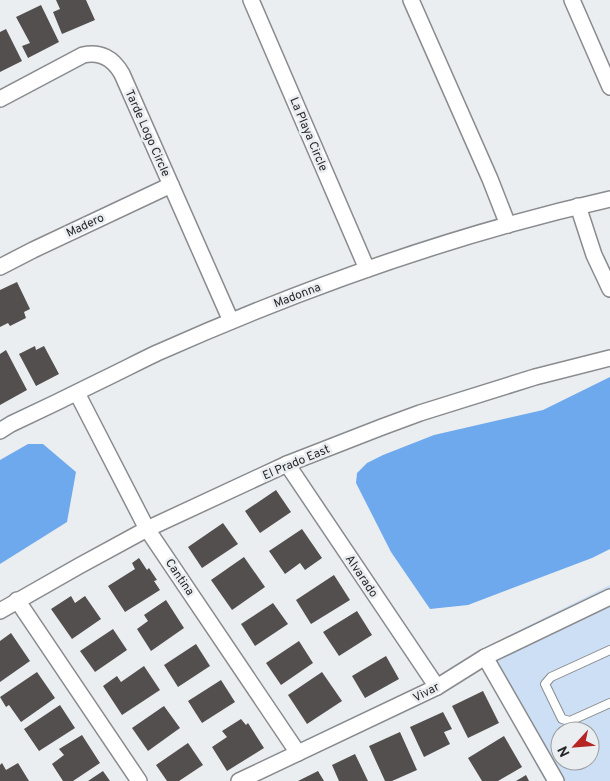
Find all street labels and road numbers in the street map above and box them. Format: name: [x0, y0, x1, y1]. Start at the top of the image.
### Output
street label: Tarde Logo Circle: [121, 87, 173, 179]
street label: La Playa Circle: [285, 95, 331, 174]
street label: Madero: [64, 210, 107, 242]
street label: Madonna: [272, 280, 323, 312]
street label: El Prado East: [260, 442, 332, 484]
street label: Alvarado: [341, 552, 381, 601]
street label: Cantina: [161, 556, 197, 599]
street label: Vivar: [410, 679, 443, 706]

